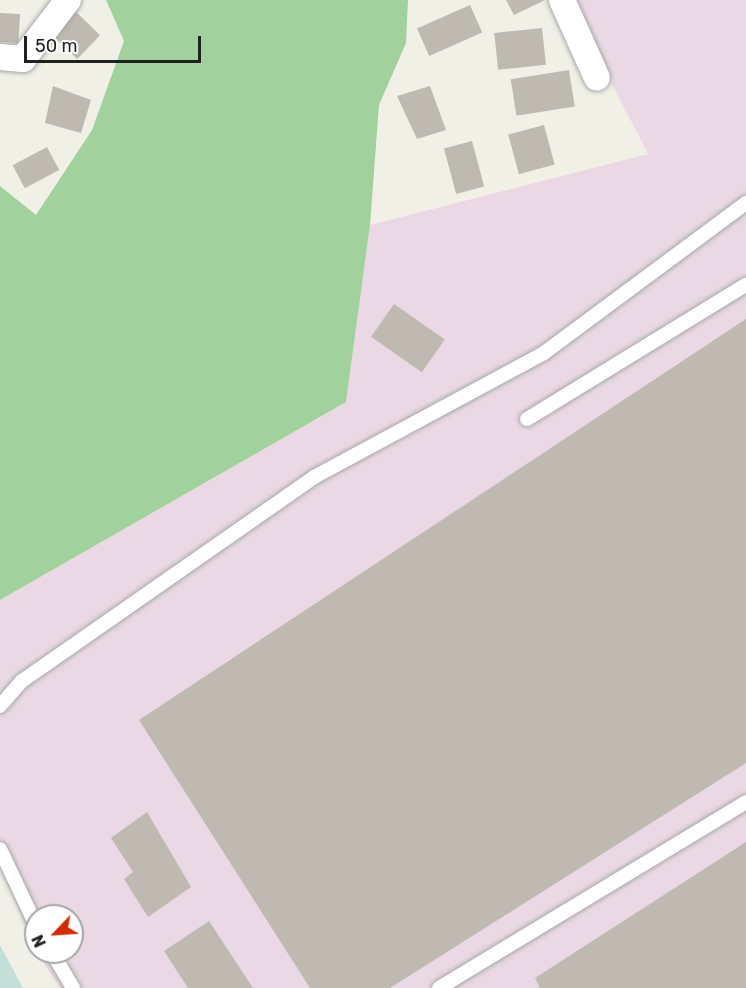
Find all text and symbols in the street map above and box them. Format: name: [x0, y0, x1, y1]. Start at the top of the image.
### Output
scale bar: [27, 24, 204, 62]
text: 50 m: [35, 35, 78, 57]
north arrow: [24, 904, 84, 964]
text: N: [28, 932, 50, 950]

